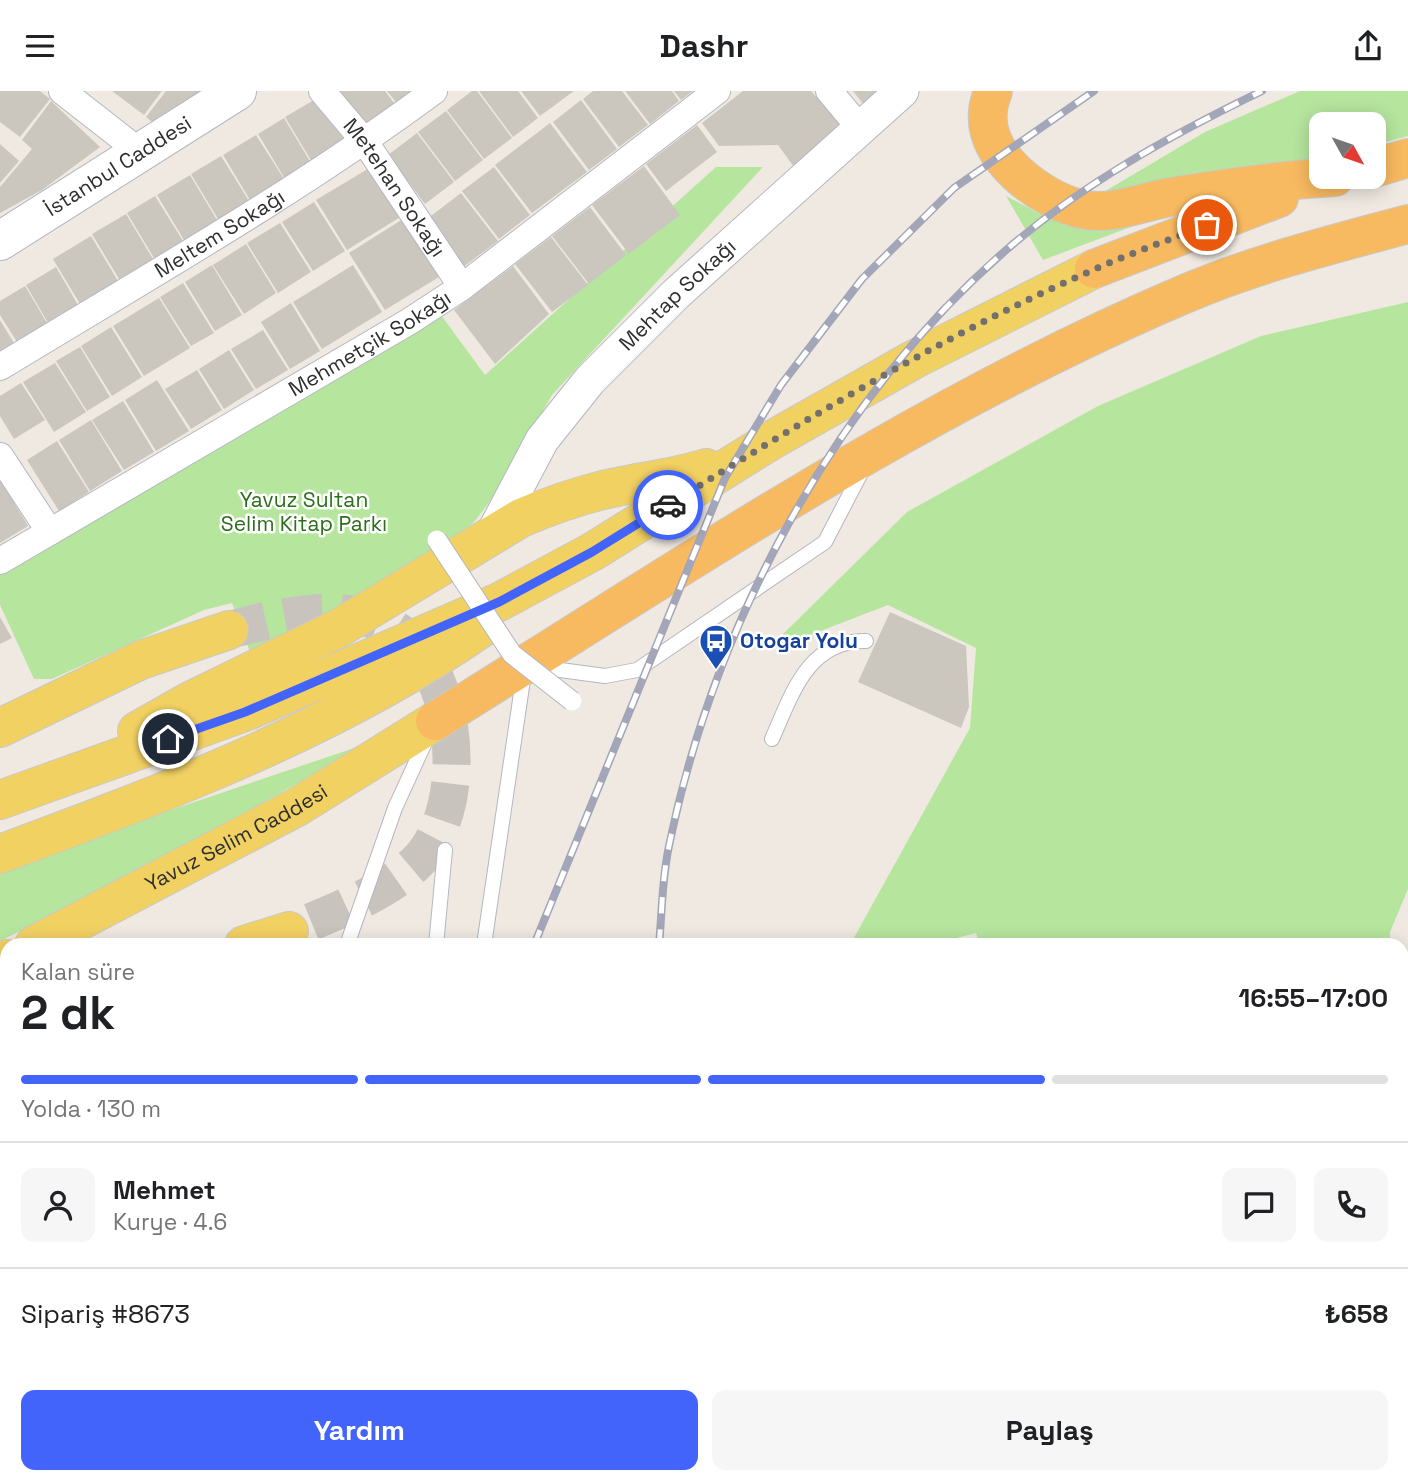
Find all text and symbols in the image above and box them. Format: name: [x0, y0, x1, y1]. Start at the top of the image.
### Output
text: Dashr: [660, 26, 748, 66]
icon: menu: [21, 27, 59, 65]
icon: share: [1349, 27, 1387, 65]
street label: İstanbul Caddesi: [40, 109, 196, 222]
street label: Metehan Sokağı: [338, 112, 452, 262]
north arrow: [1309, 112, 1386, 189]
map controls: [1309, 112, 1386, 189]
street label: Meltem Sokağı: [149, 183, 290, 284]
pin: [1177, 195, 1237, 255]
icon: bag: [1188, 206, 1226, 244]
street label: Mehtap Sokağı: [613, 233, 741, 356]
street label: Mehmetçik Sokağı: [283, 284, 456, 402]
courier: [633, 470, 703, 540]
park label: Yavuz Sultan Selim Kitap Parkı: [221, 486, 387, 537]
icon: car: [649, 486, 687, 524]
bus stop icon: Otogar Yolu: [697, 622, 735, 671]
place label: Otogar Yolu: [740, 627, 858, 654]
pin: [138, 709, 198, 769]
icon: home: [149, 720, 187, 758]
street label: Yavuz Selim Caddesi: [140, 777, 332, 897]
text: Kalan süre: [21, 957, 135, 987]
text: 16:55–17:00: [1238, 981, 1388, 1015]
text: 2 dk: [21, 984, 115, 1042]
text: Yolda · 130 m: [21, 1094, 161, 1124]
button: person: [21, 1168, 95, 1242]
button: chat: [1222, 1168, 1296, 1242]
button: phone: [1314, 1168, 1388, 1242]
text: Mehmet: [113, 1173, 216, 1207]
text: Kurye · 4.6: [113, 1207, 227, 1237]
text: Sipariş #8673: [21, 1297, 190, 1331]
text: ₺658: [1325, 1297, 1388, 1331]
button: Yardım: [21, 1390, 698, 1470]
button: Paylaş: [712, 1390, 1388, 1470]

